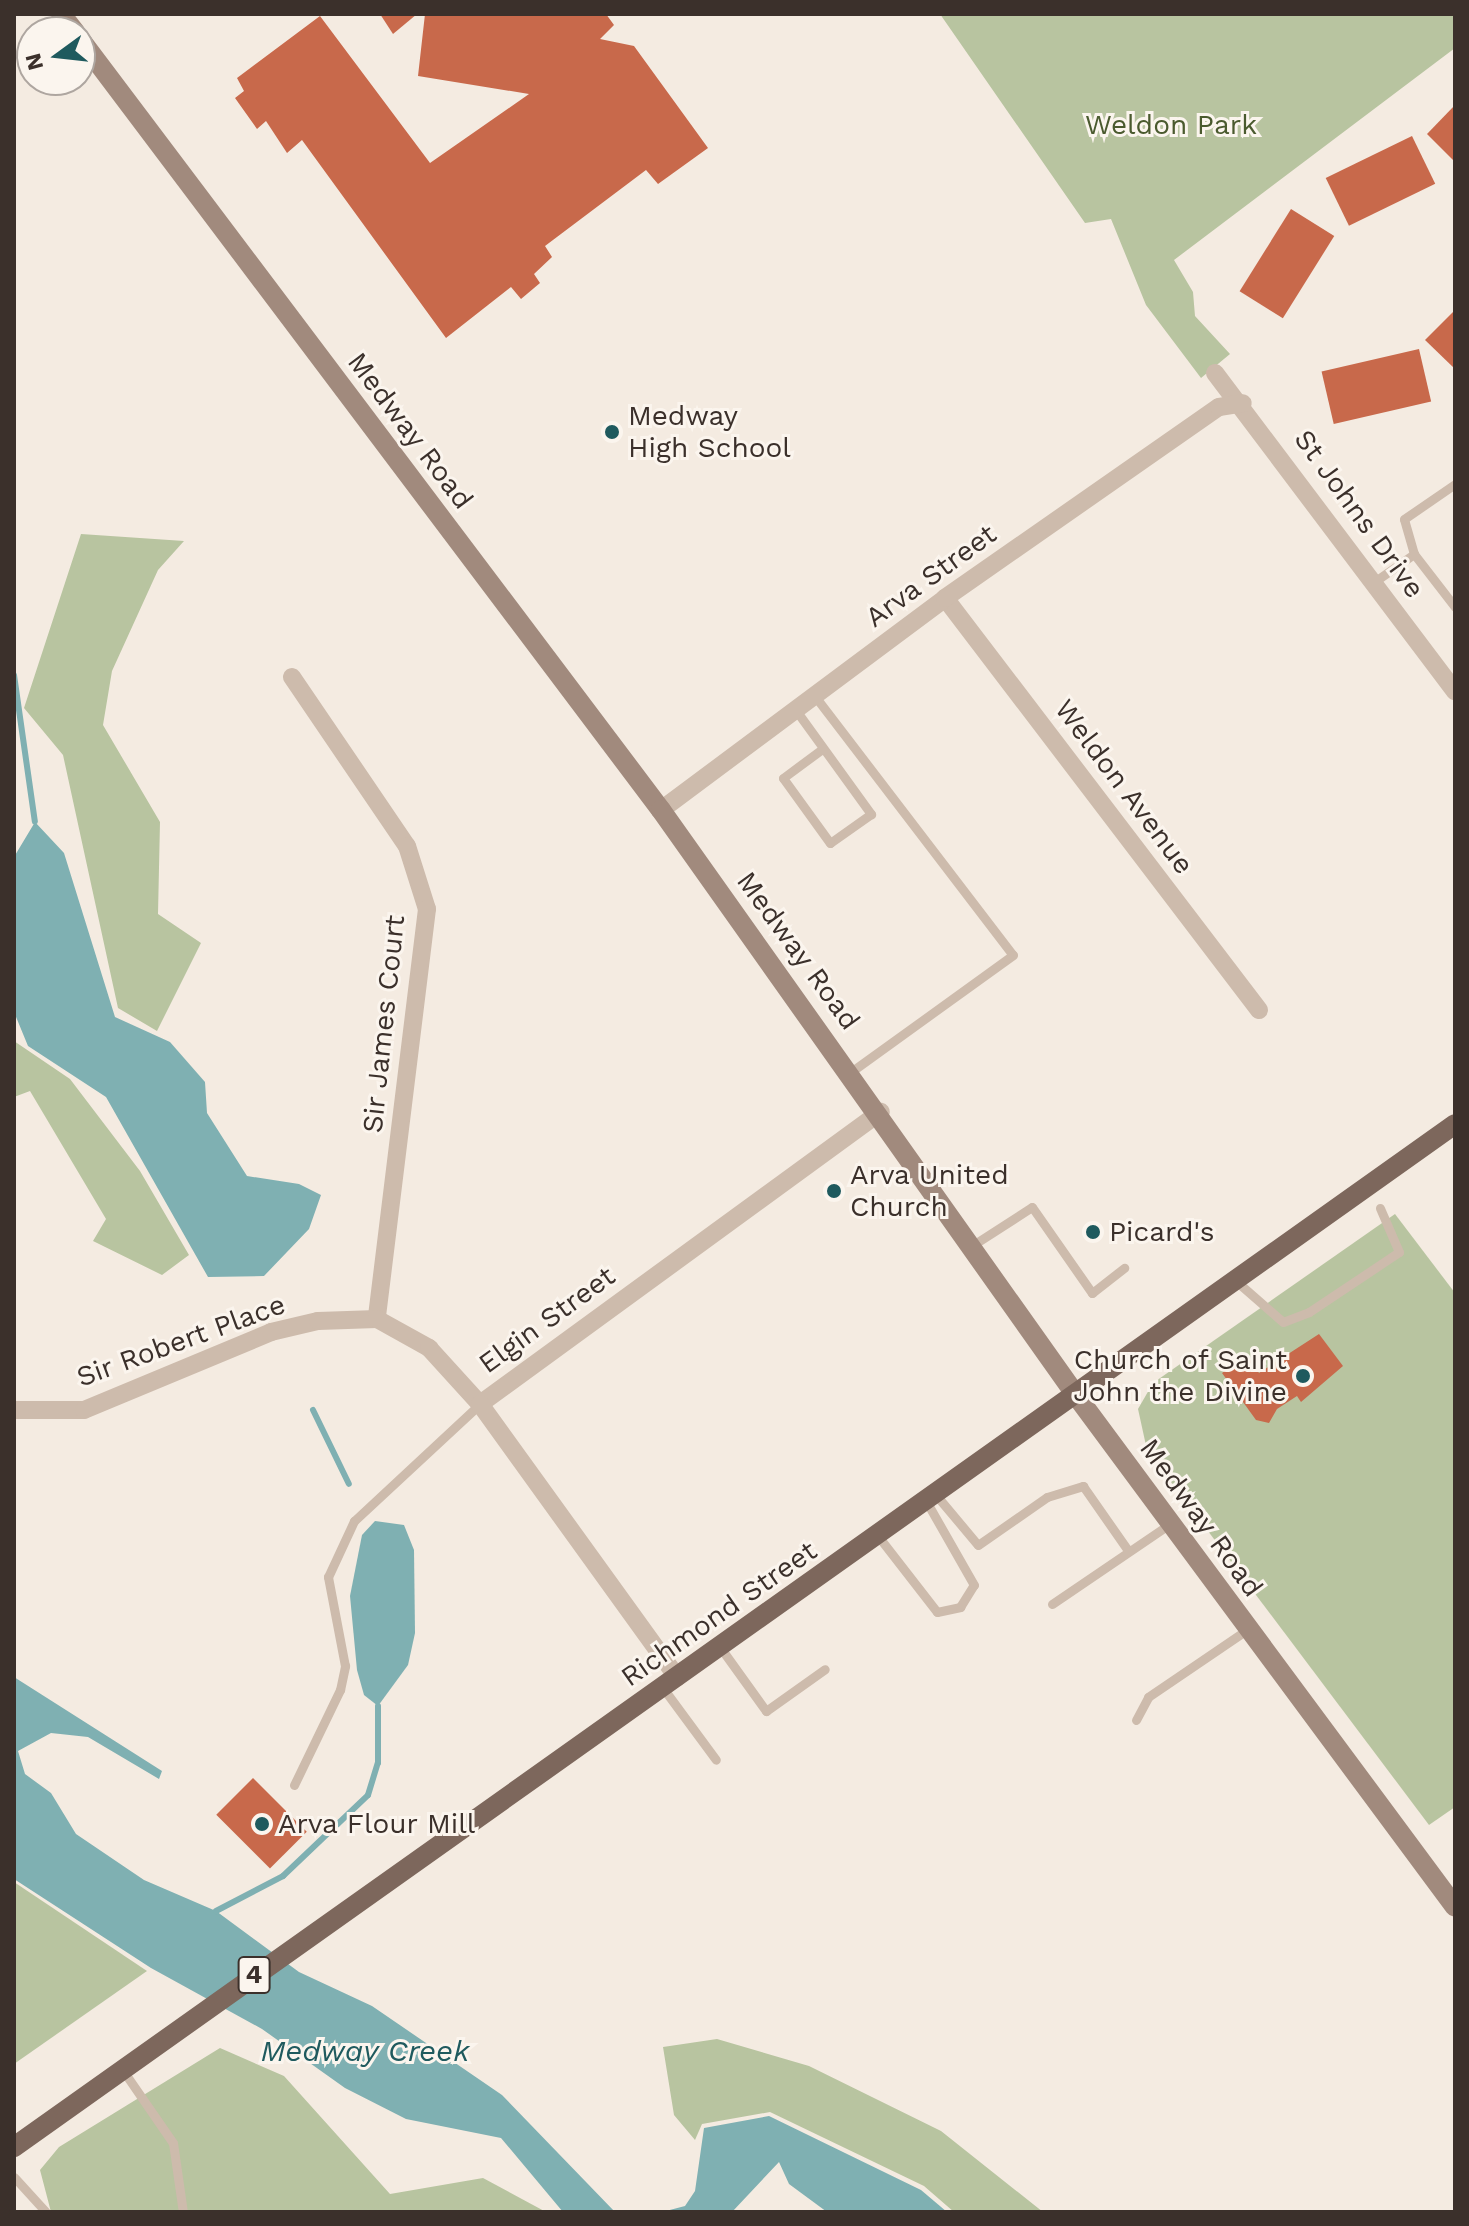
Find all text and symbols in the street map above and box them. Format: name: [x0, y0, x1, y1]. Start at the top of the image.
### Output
north arrow: [16, 16, 96, 96]
text: N: [20, 51, 48, 73]
park label: Weldon Park: [1085, 108, 1257, 142]
street label: Medway Road: [340, 346, 480, 516]
place label: Medway High School: [628, 399, 791, 465]
marker: Medway High School: [603, 423, 621, 441]
street label: St Johns Drive: [1287, 423, 1431, 605]
street label: Arva Street: [859, 517, 1003, 635]
street label: Weldon Avenue: [1047, 693, 1201, 881]
street label: Medway Road: [729, 865, 867, 1037]
street label: Sir James Court: [356, 913, 412, 1135]
place label: Arva United Church: [850, 1158, 1009, 1224]
marker: Arva United Church: [825, 1182, 843, 1200]
place label: Picard's: [1109, 1215, 1215, 1249]
marker: Picard's: [1084, 1223, 1102, 1241]
street label: Elgin Street: [472, 1259, 622, 1381]
street label: Sir Robert Place: [72, 1288, 290, 1394]
place label: Church of Saint John the Divine: [1073, 1343, 1287, 1409]
marker: Church of Saint John the Divine: [1294, 1367, 1312, 1385]
street label: Medway Road: [1132, 1432, 1270, 1604]
street label: Richmond Street: [615, 1534, 823, 1694]
place label: Arva Flour Mill: [278, 1807, 477, 1841]
marker: Arva Flour Mill: [253, 1815, 271, 1833]
road number: 4: [236, 1953, 272, 1997]
water label: Medway Creek: [260, 2033, 470, 2069]

